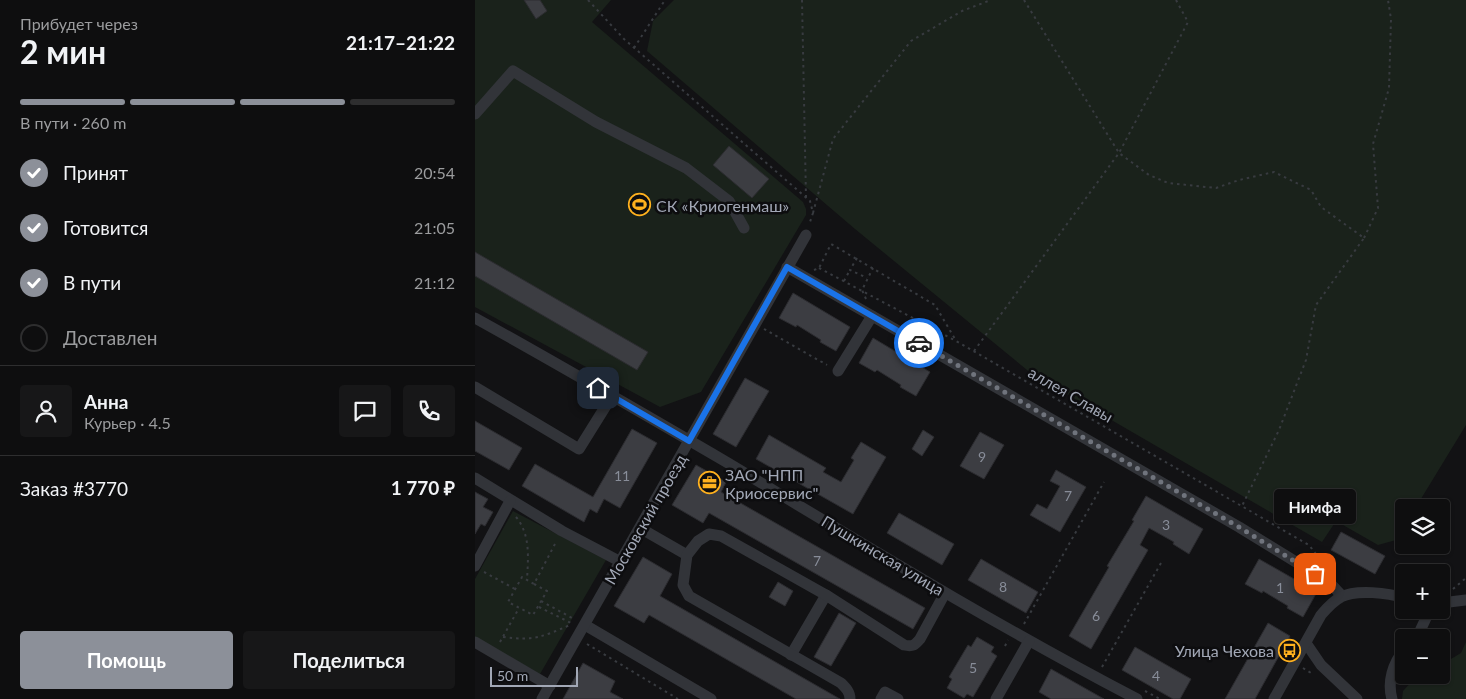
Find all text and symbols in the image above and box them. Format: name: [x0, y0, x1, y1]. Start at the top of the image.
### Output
text: Прибудет через: [20, 14, 138, 33]
text: 21:17–21:22: [346, 31, 455, 54]
text: 2 мин: [20, 32, 106, 71]
text: В пути · 260 m: [20, 113, 126, 132]
icon: check: [20, 159, 48, 187]
text: Принят: [63, 161, 128, 184]
text: 20:54: [414, 163, 455, 182]
sports icon: СК «Криогенмаш»: [628, 193, 652, 217]
place label: СК «Криогенмаш»: [656, 196, 789, 215]
icon: check: [20, 214, 48, 242]
text: Готовится: [63, 216, 148, 239]
text: 21:05: [414, 218, 455, 237]
icon: check: [20, 269, 48, 297]
text: В пути: [63, 271, 121, 294]
text: 21:12: [414, 273, 455, 292]
courier: [894, 318, 944, 368]
text: Доставлен: [63, 326, 157, 349]
icon: car: [905, 329, 933, 357]
street label: аллея Славы: [1025, 362, 1117, 426]
pin: [577, 367, 619, 409]
icon: home: [584, 374, 612, 402]
button: person: [20, 385, 72, 437]
button: chat: [339, 385, 391, 437]
button: phone: [403, 385, 455, 437]
text: Анна: [84, 390, 128, 413]
text: Курьер · 4.5: [84, 413, 171, 432]
house number: 9: [978, 448, 986, 465]
street label: Московский проезд: [600, 450, 690, 588]
place label: ЗАО "НПП Криосервис": [725, 465, 818, 502]
house number: 11: [614, 467, 630, 484]
office icon: ЗАО "НПП Криосервис": [697, 471, 721, 495]
text: 1 770 ₽: [391, 476, 455, 499]
text: Заказ #3770: [20, 477, 128, 500]
house number: 7: [1064, 487, 1072, 504]
callout: Нимфа: [1274, 489, 1356, 524]
text: Нимфа: [1289, 497, 1341, 516]
map controls: [1395, 499, 1450, 684]
button: layers: [1395, 499, 1450, 554]
street label: Пушкинская улица: [819, 511, 947, 599]
house number: 3: [1162, 516, 1170, 533]
house number: 7: [813, 552, 821, 569]
pin: [1294, 553, 1336, 595]
icon: bag: [1301, 560, 1329, 588]
button: +: [1395, 564, 1450, 619]
house number: 8: [999, 578, 1007, 595]
house number: 1: [1276, 579, 1284, 596]
house number: 6: [1092, 607, 1100, 624]
button: −: [1395, 629, 1450, 684]
button: Помощь: [20, 631, 233, 689]
button: Поделиться: [243, 631, 455, 689]
bus stop icon: Улица Чехова: [1278, 638, 1302, 662]
place label: Улица Чехова: [1175, 641, 1274, 660]
house number: 5: [969, 659, 977, 676]
scale bar: [490, 664, 577, 687]
text: 50 m: [497, 667, 528, 684]
house number: 4: [1152, 667, 1160, 684]

